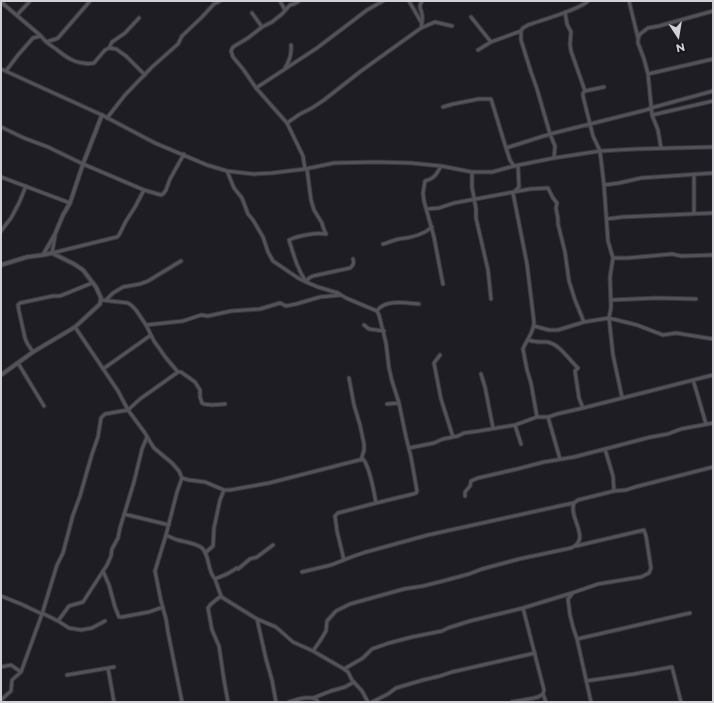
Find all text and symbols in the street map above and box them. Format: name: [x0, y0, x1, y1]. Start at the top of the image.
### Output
north arrow: [658, 16, 698, 56]
text: N: [675, 40, 686, 56]

